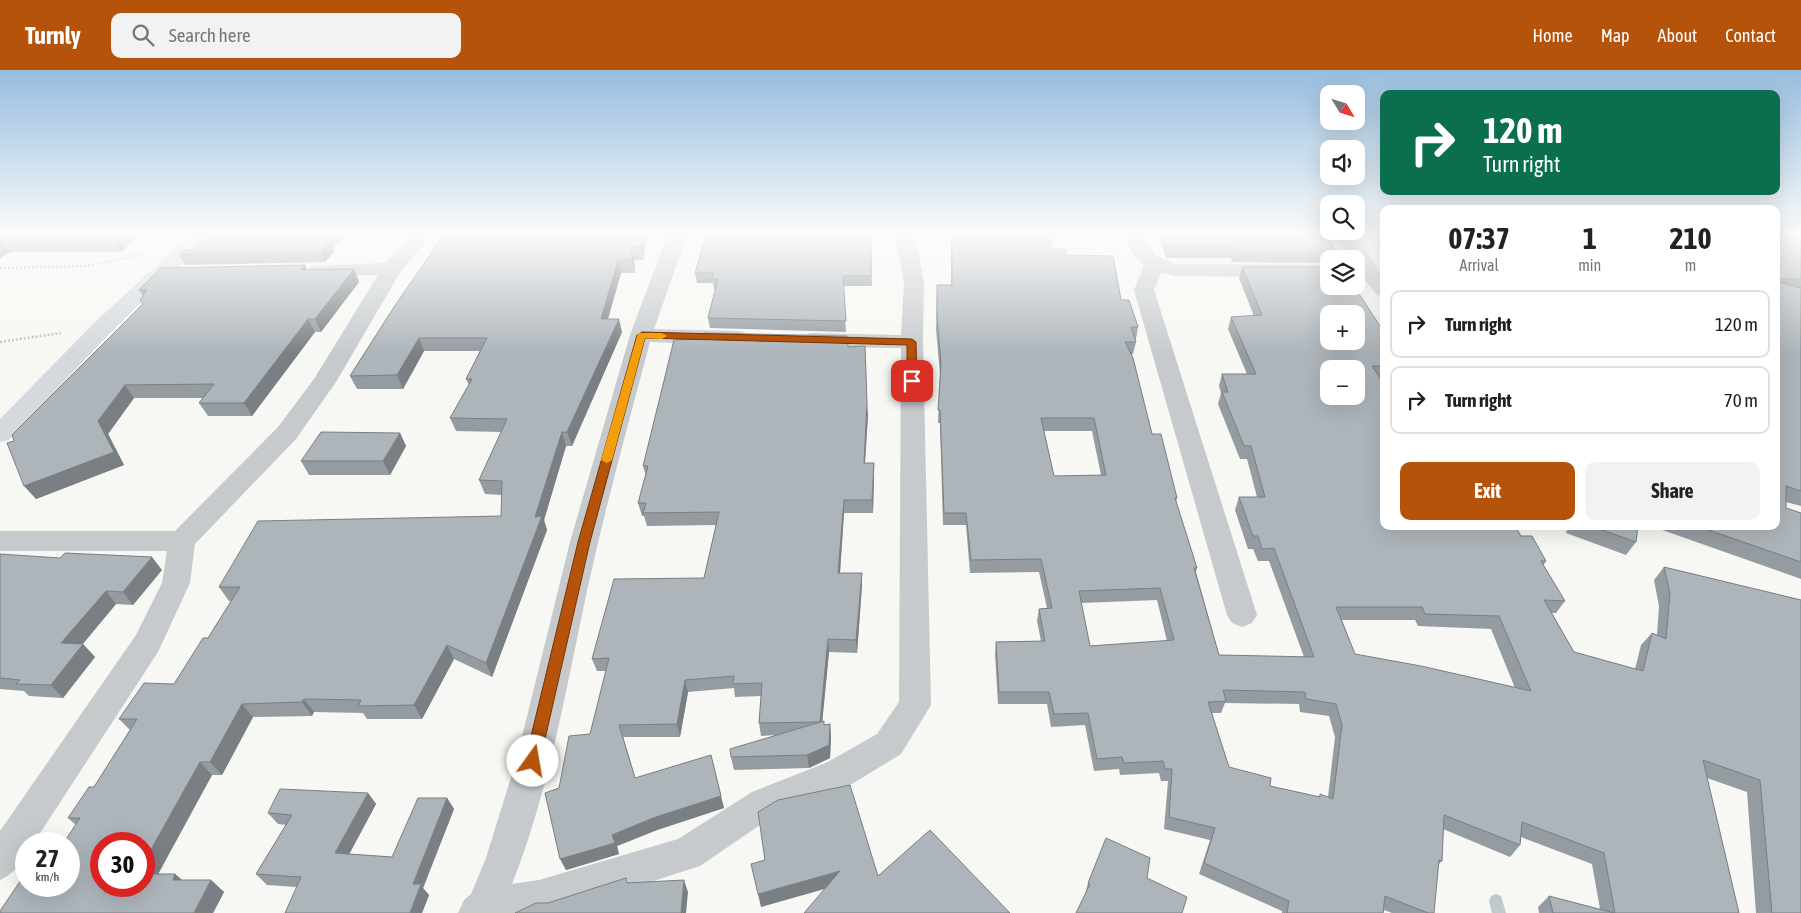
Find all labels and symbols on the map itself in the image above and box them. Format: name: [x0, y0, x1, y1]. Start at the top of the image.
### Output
north arrow: [1320, 85, 1365, 130]
pin: [891, 360, 933, 402]
position arrow: [506, 734, 558, 786]
speed limit sign: 30: [90, 832, 155, 897]

